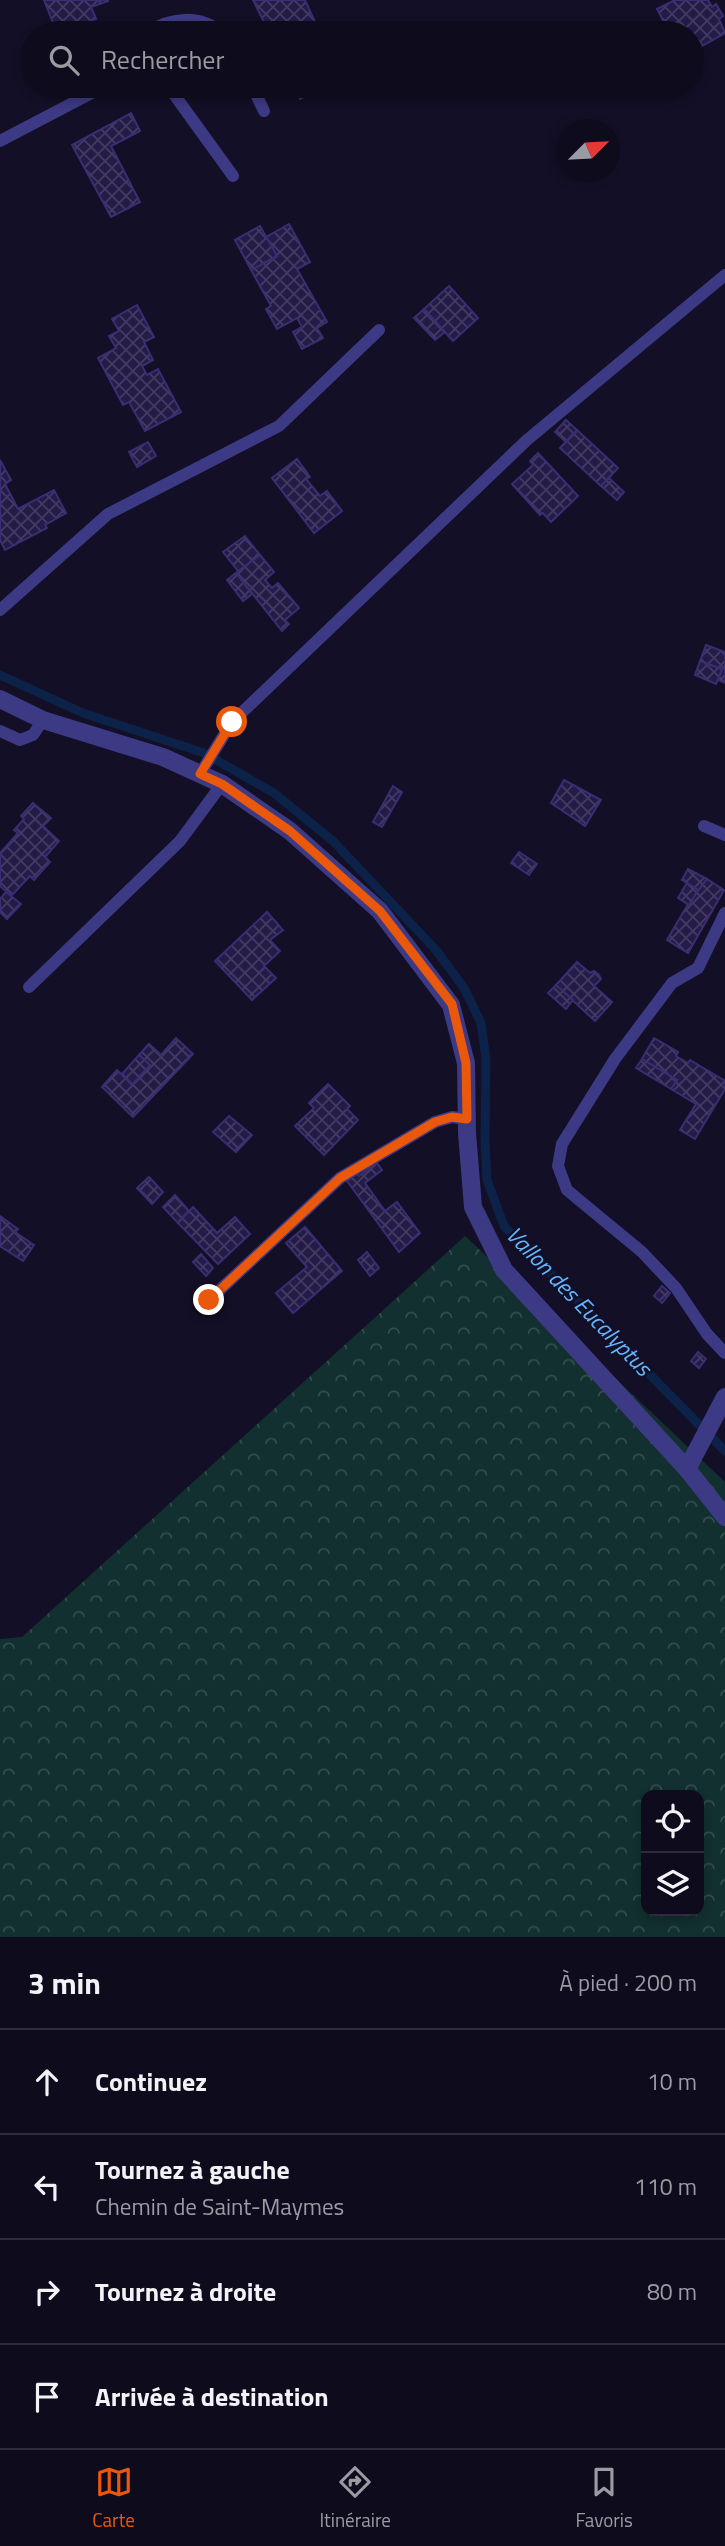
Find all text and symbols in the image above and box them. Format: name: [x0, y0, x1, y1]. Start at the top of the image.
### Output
search box: [21, 21, 704, 98]
text: Rechercher: [101, 40, 225, 79]
icon: search: [45, 41, 83, 79]
north arrow: [557, 119, 620, 182]
route start: [216, 706, 247, 737]
water label: Vallon des Eucalyptus: [498, 1218, 662, 1385]
route end: [193, 1284, 224, 1315]
map controls: [641, 1790, 704, 1916]
button: locate: [641, 1790, 704, 1853]
button: layers: [641, 1853, 704, 1916]
text: 3 min: [28, 1960, 101, 2006]
text: À pied · 200 m: [559, 1965, 697, 2000]
text: Continuez: [95, 2062, 207, 2101]
icon: ahead: [28, 2063, 66, 2101]
text: 10 m: [647, 2064, 697, 2099]
text: Tournez à gauche: [95, 2150, 290, 2189]
icon: left: [28, 2168, 66, 2206]
text: 110 m: [634, 2169, 697, 2204]
text: Chemin de Saint-Maymes: [95, 2189, 344, 2224]
text: Tournez à droite: [95, 2272, 276, 2311]
icon: right: [28, 2273, 66, 2311]
text: 80 m: [647, 2274, 697, 2309]
text: Arrivée à destination: [95, 2377, 329, 2416]
icon: arrive: [28, 2378, 66, 2416]
tab: Carte: [92, 2463, 135, 2534]
tab: Itinéraire: [319, 2463, 391, 2534]
tab: Favoris: [575, 2463, 633, 2534]

